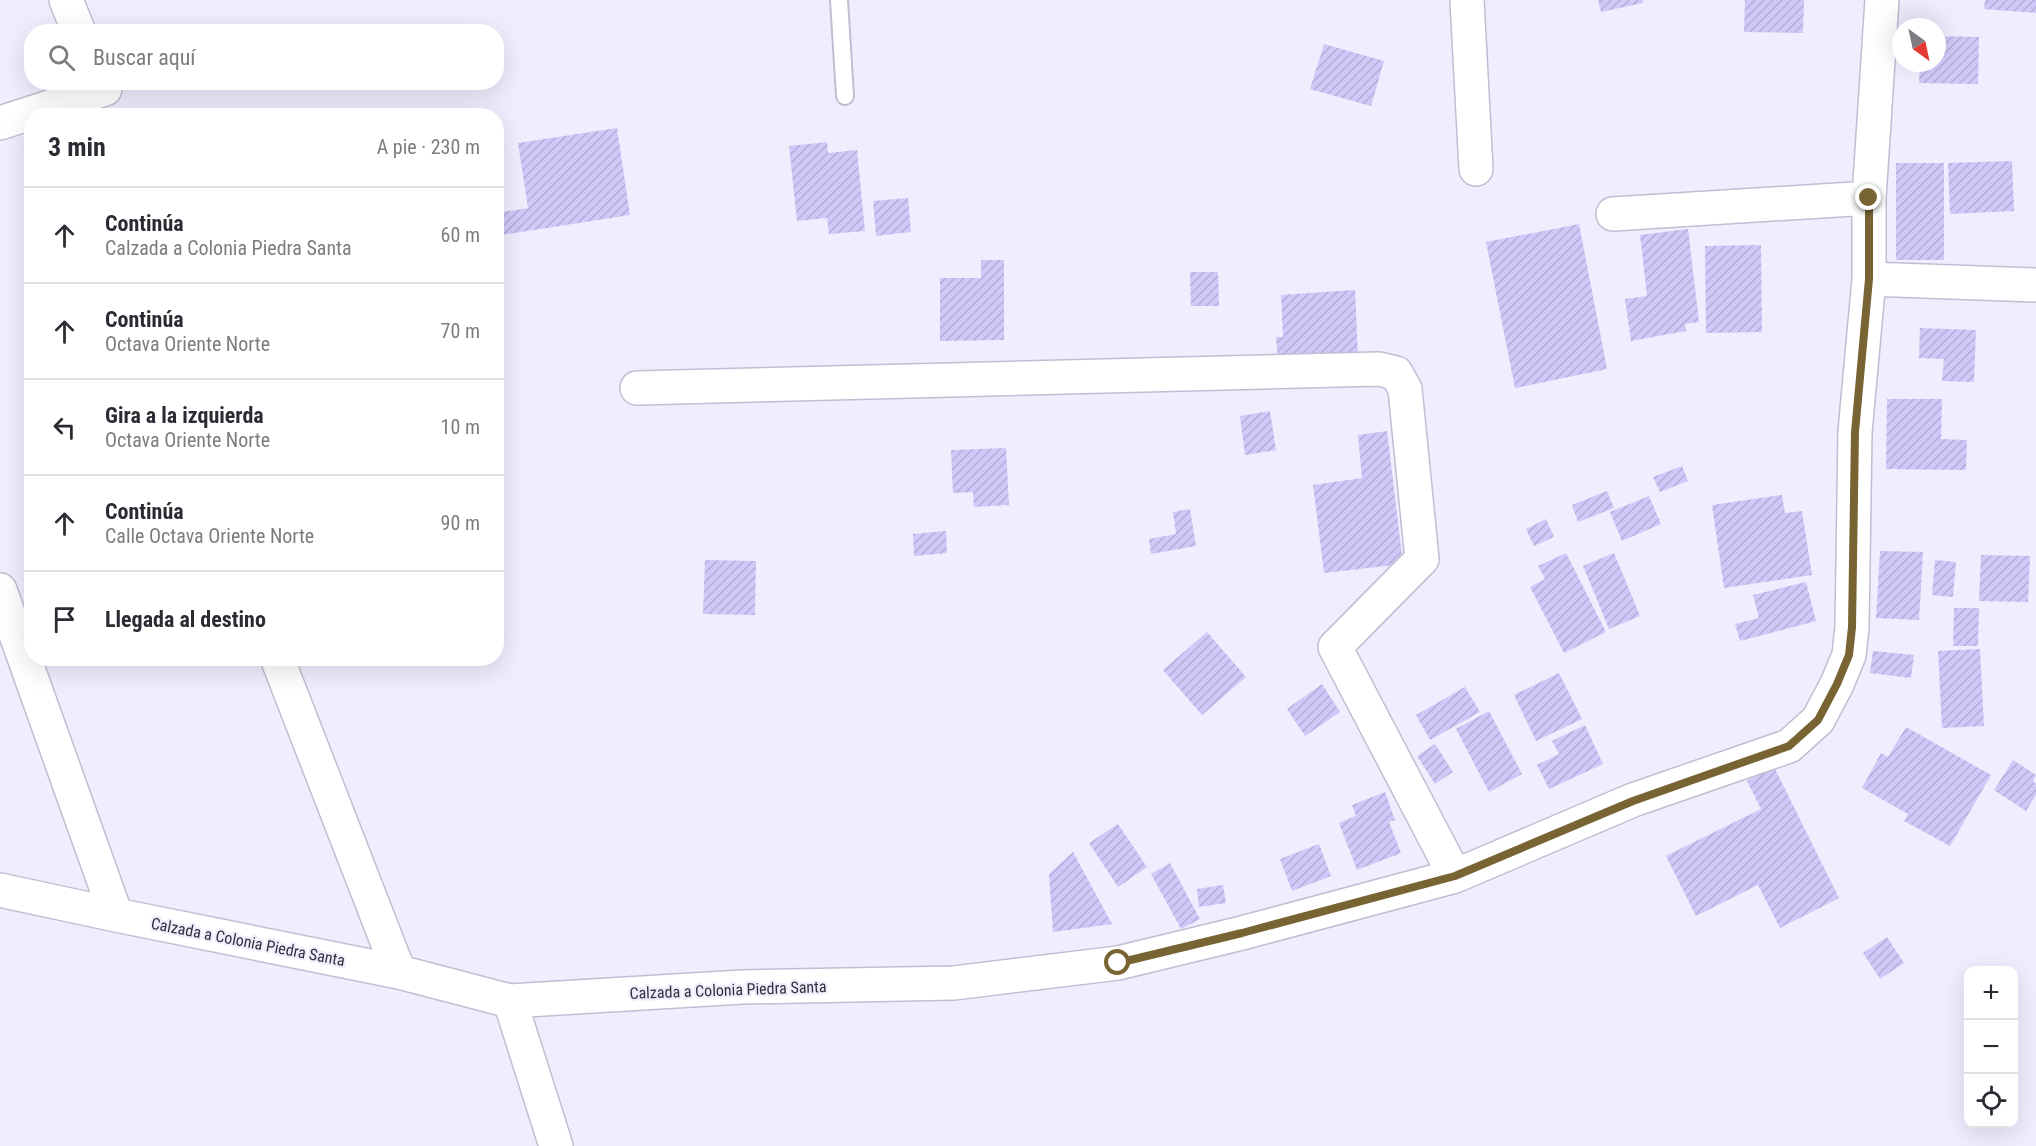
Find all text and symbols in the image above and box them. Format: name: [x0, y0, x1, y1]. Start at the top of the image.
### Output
north arrow: [1892, 18, 1946, 72]
search box: [24, 24, 504, 90]
icon: search: [45, 41, 78, 74]
text: Buscar aquí: [93, 45, 196, 70]
text: 3 min: [48, 132, 106, 162]
text: A pie · 230 m: [377, 135, 480, 159]
route end: [1855, 184, 1881, 210]
text: Continúa: [105, 211, 184, 236]
icon: ahead: [48, 219, 81, 252]
text: 60 m: [441, 223, 480, 247]
text: Calzada a Colonia Piedra Santa: [105, 236, 352, 260]
text: Continúa: [105, 307, 184, 332]
icon: ahead: [48, 315, 81, 348]
text: 70 m: [441, 319, 480, 343]
text: Octava Oriente Norte: [105, 332, 270, 356]
text: Gira a la izquierda: [105, 403, 264, 428]
icon: left: [48, 411, 81, 444]
text: 10 m: [441, 415, 480, 439]
text: Octava Oriente Norte: [105, 428, 270, 452]
text: Continúa: [105, 499, 184, 524]
icon: ahead: [48, 507, 81, 540]
text: 90 m: [441, 511, 480, 535]
text: Calle Octava Oriente Norte: [105, 524, 314, 548]
icon: arrive: [48, 603, 81, 636]
text: Llegada al destino: [105, 607, 266, 632]
street label: Calzada a Colonia Piedra Santa: [149, 914, 347, 970]
route start: [1104, 949, 1130, 975]
map controls: [1964, 966, 2018, 1128]
button: +: [1964, 966, 2018, 1020]
street label: Calzada a Colonia Piedra Santa: [629, 977, 827, 1003]
button: −: [1964, 1020, 2018, 1074]
button: locate: [1964, 1074, 2018, 1128]

